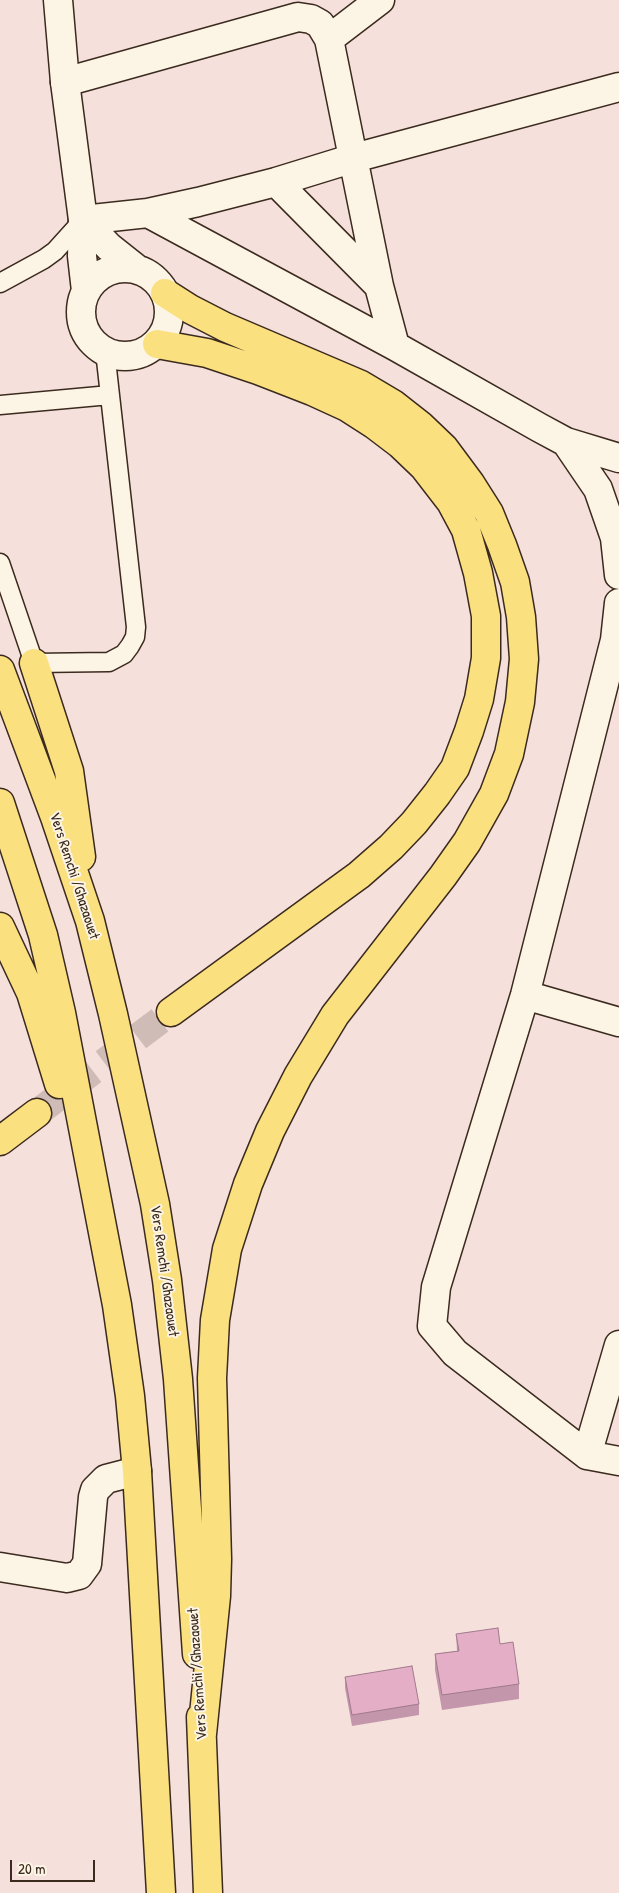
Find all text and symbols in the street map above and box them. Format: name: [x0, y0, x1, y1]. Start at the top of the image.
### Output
street label: Vers Remchi /Ghazaouet: [45, 810, 103, 942]
street label: Vers Remchi /Ghazaouet: [146, 1204, 182, 1338]
street label: Vers Remchi /Ghazaouet: [184, 1607, 212, 1741]
scale bar: [12, 1850, 98, 1882]
text: 20 m: [18, 1858, 45, 1879]

